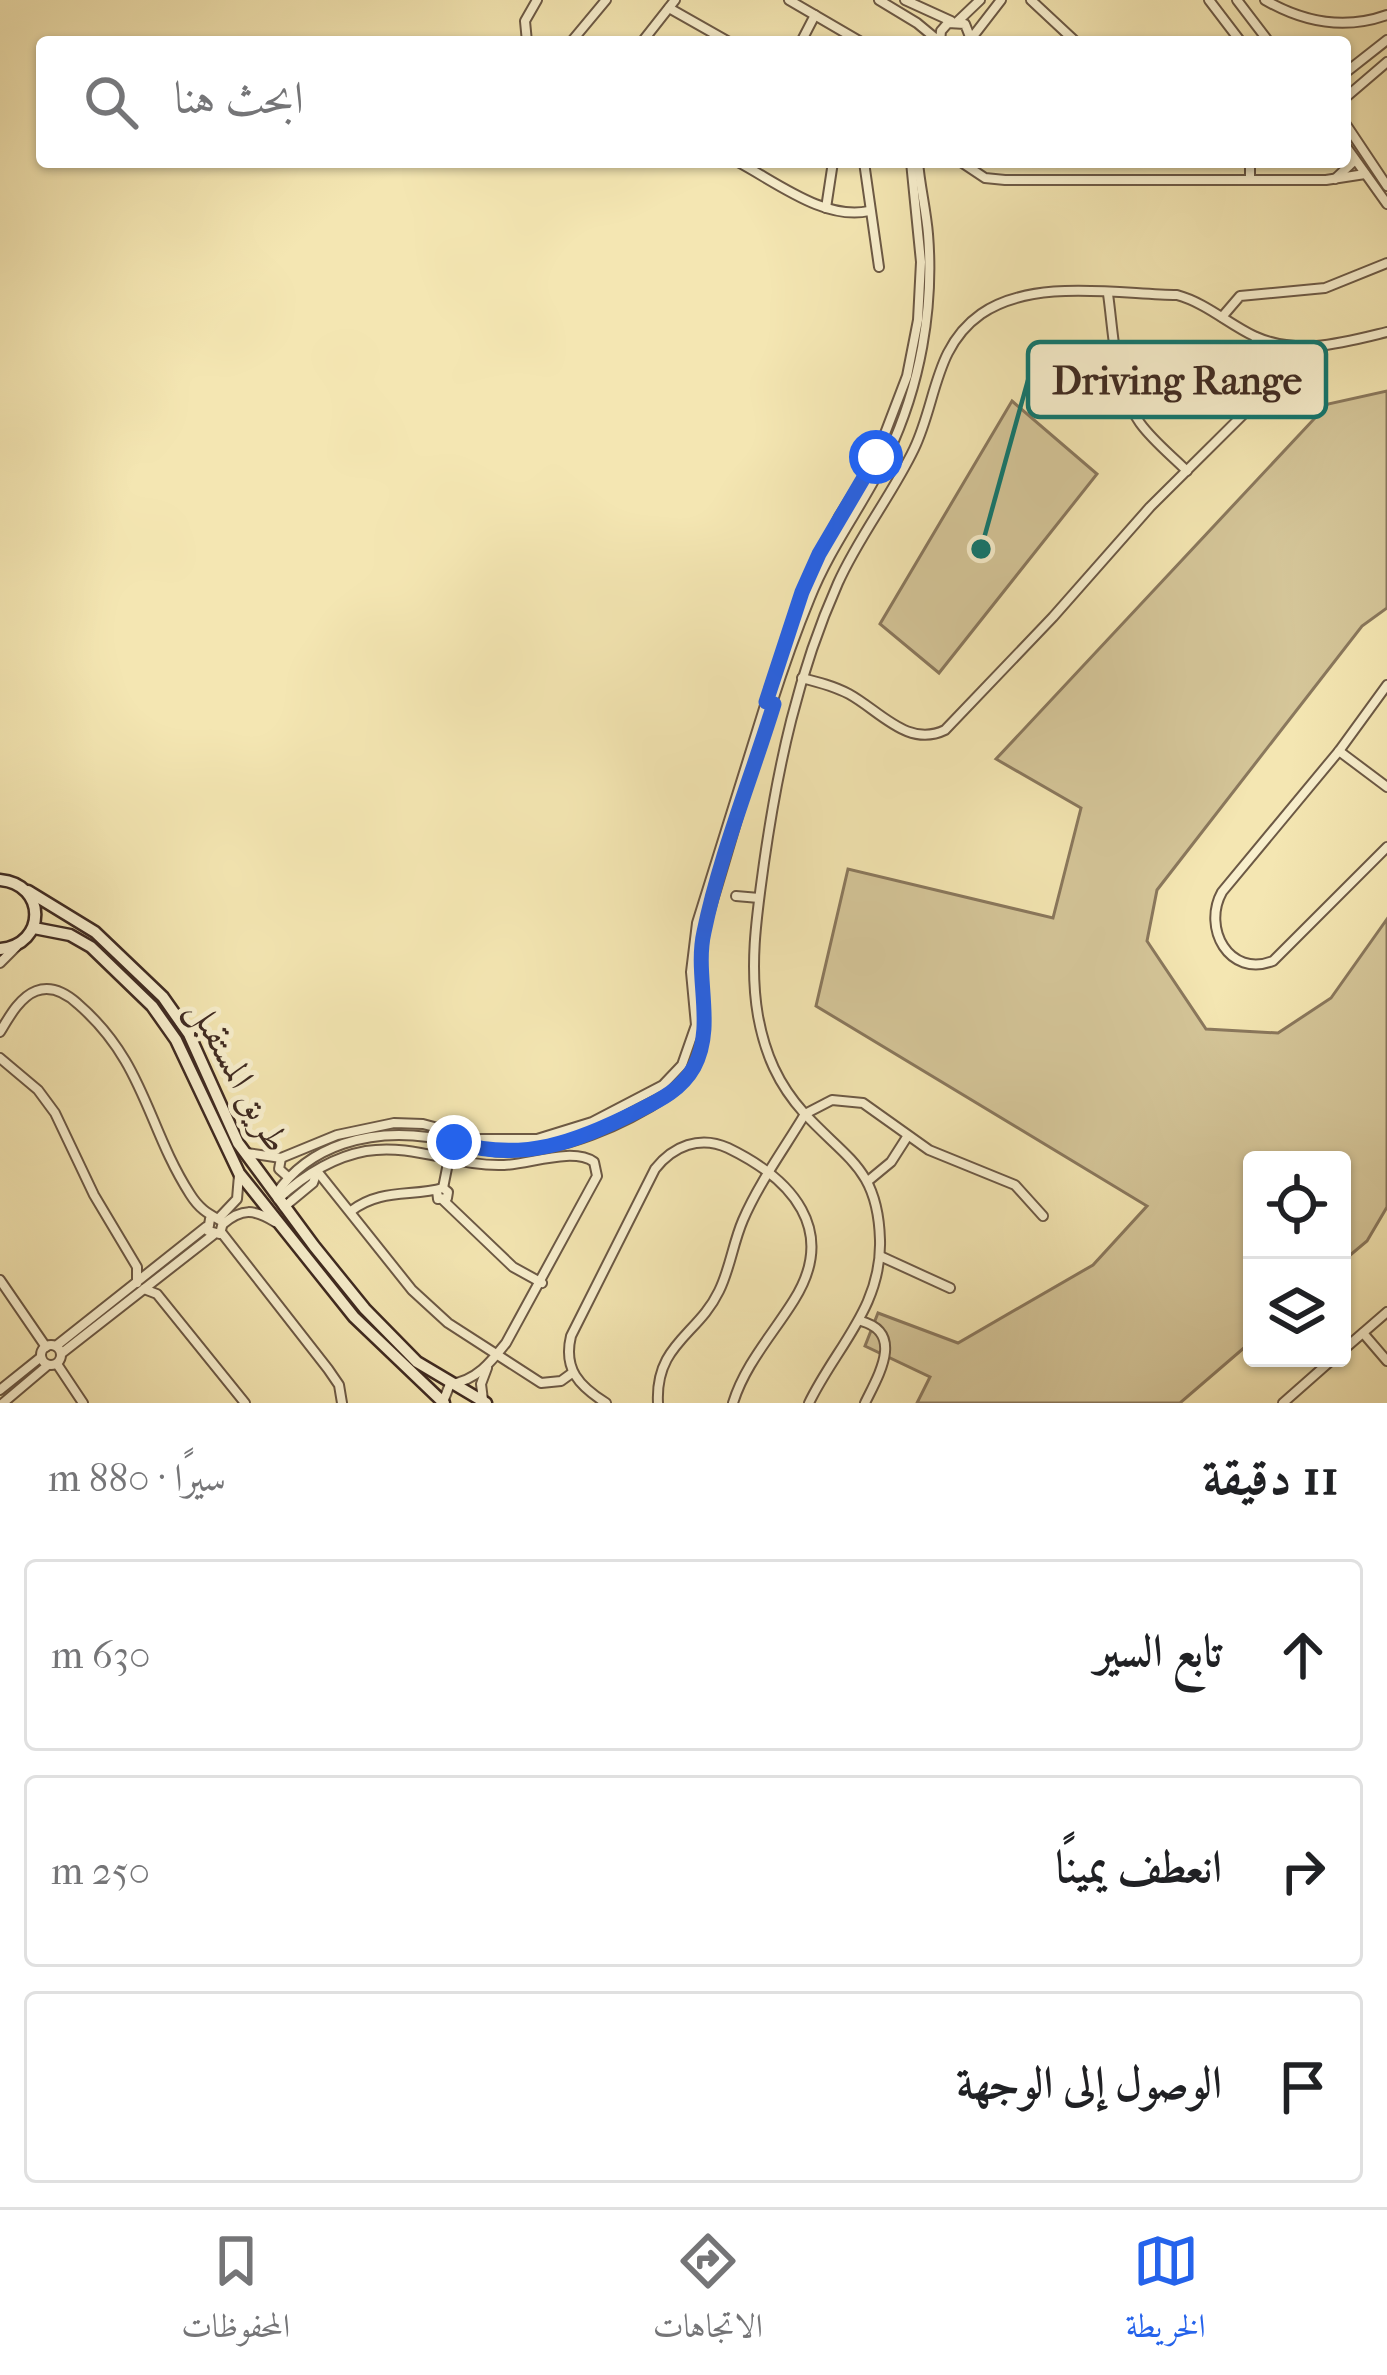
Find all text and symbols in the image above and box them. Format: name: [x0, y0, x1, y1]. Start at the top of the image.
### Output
search box: [36, 36, 1351, 168]
icon: search: [78, 69, 144, 135]
text: ابحث هنا: [174, 72, 304, 125]
callout: Driving Range: [1028, 342, 1326, 417]
text: Driving Range: [1052, 358, 1302, 404]
route start: [849, 430, 903, 484]
street label: طريق المستقبل: [176, 991, 298, 1161]
route end: [427, 1115, 481, 1169]
map controls: [1243, 1151, 1351, 1367]
button: locate: [1243, 1151, 1351, 1259]
button: layers: [1243, 1259, 1351, 1367]
text: 11 دقيقة: [1203, 1447, 1339, 1507]
text: سيرًا · 880 m: [48, 1455, 226, 1501]
icon: ahead: [1270, 1622, 1336, 1688]
text: تابع السير: [1095, 1625, 1222, 1678]
text: 630 m: [51, 1632, 150, 1678]
icon: right: [1270, 1838, 1336, 1904]
text: انعطف يمينًا: [1056, 1841, 1222, 1894]
text: 250 m: [51, 1848, 150, 1894]
icon: arrive: [1270, 2054, 1336, 2120]
text: الوصول إلى الوجهة: [956, 2057, 1222, 2110]
tab: المحفوظات: [181, 2228, 290, 2358]
tab: الاتجاهات: [653, 2228, 763, 2358]
tab: الخريطة: [1125, 2228, 1206, 2358]

